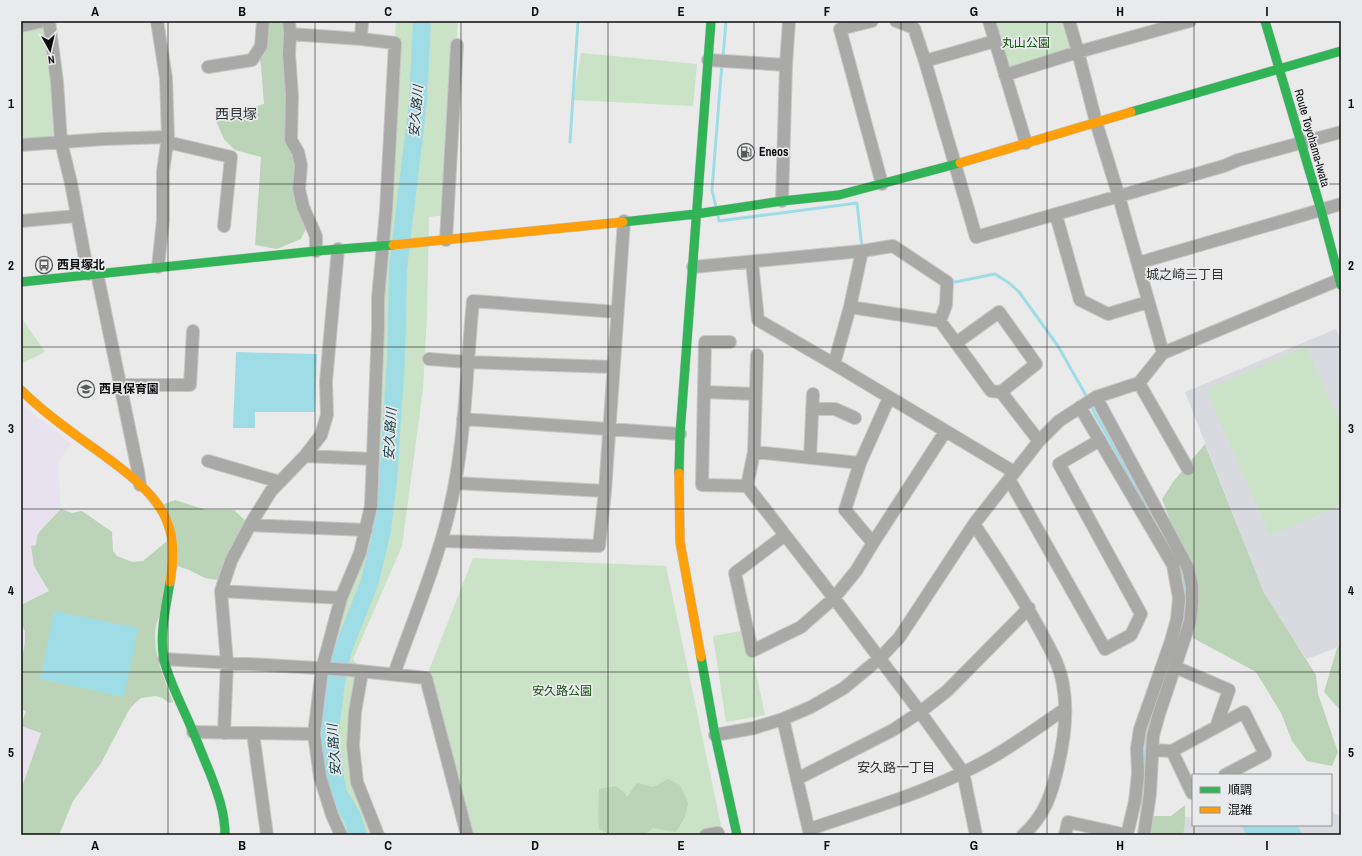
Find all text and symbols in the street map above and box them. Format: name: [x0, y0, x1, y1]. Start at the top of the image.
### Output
text: A: [91, 3, 99, 20]
text: B: [238, 3, 246, 20]
text: C: [384, 3, 392, 20]
text: D: [531, 3, 539, 20]
text: E: [677, 3, 685, 20]
text: F: [824, 3, 831, 20]
text: G: [970, 3, 978, 20]
text: H: [1116, 3, 1124, 20]
text: I: [1266, 3, 1269, 20]
north arrow: [30, 30, 70, 70]
park label: 丸山公園: [1002, 35, 1050, 51]
text: N: [47, 53, 56, 67]
water label: 安久路川: [405, 82, 427, 138]
street label: Route Toyohama-Iwata: [1290, 87, 1334, 189]
text: 1: [8, 95, 14, 112]
text: 1: [1348, 95, 1354, 112]
district label: 西貝塚: [215, 105, 257, 123]
fuel station icon: Eneos: [736, 142, 756, 162]
place label: Eneos: [759, 144, 789, 160]
bus stop icon: 西貝塚北: [34, 255, 54, 275]
text: 2: [8, 257, 14, 274]
place label: 西貝塚北: [57, 257, 105, 273]
text: 2: [1348, 257, 1354, 274]
district label: 城之崎三丁目: [1146, 266, 1224, 283]
school or university icon: 西貝保育園: [76, 379, 96, 399]
place label: 西貝保育園: [99, 381, 159, 397]
water label: 安久路川: [380, 406, 400, 460]
text: 3: [8, 420, 14, 437]
text: 3: [1348, 420, 1354, 437]
text: 4: [8, 582, 14, 599]
text: 4: [1348, 582, 1354, 599]
park label: 安久路公園: [532, 683, 592, 699]
water label: 安久路川: [324, 721, 344, 777]
text: 5: [8, 744, 14, 761]
text: 5: [1348, 744, 1354, 761]
district label: 安久路一丁目: [857, 759, 935, 776]
legend: [1192, 774, 1332, 826]
text: 順調: [1228, 782, 1252, 798]
text: 混雑: [1228, 802, 1252, 818]
text: A: [91, 837, 99, 854]
text: B: [238, 837, 246, 854]
text: C: [384, 837, 392, 854]
text: D: [531, 837, 539, 854]
text: E: [677, 837, 685, 854]
text: F: [824, 837, 831, 854]
text: G: [970, 837, 978, 854]
text: H: [1116, 837, 1124, 854]
text: I: [1266, 837, 1269, 854]

